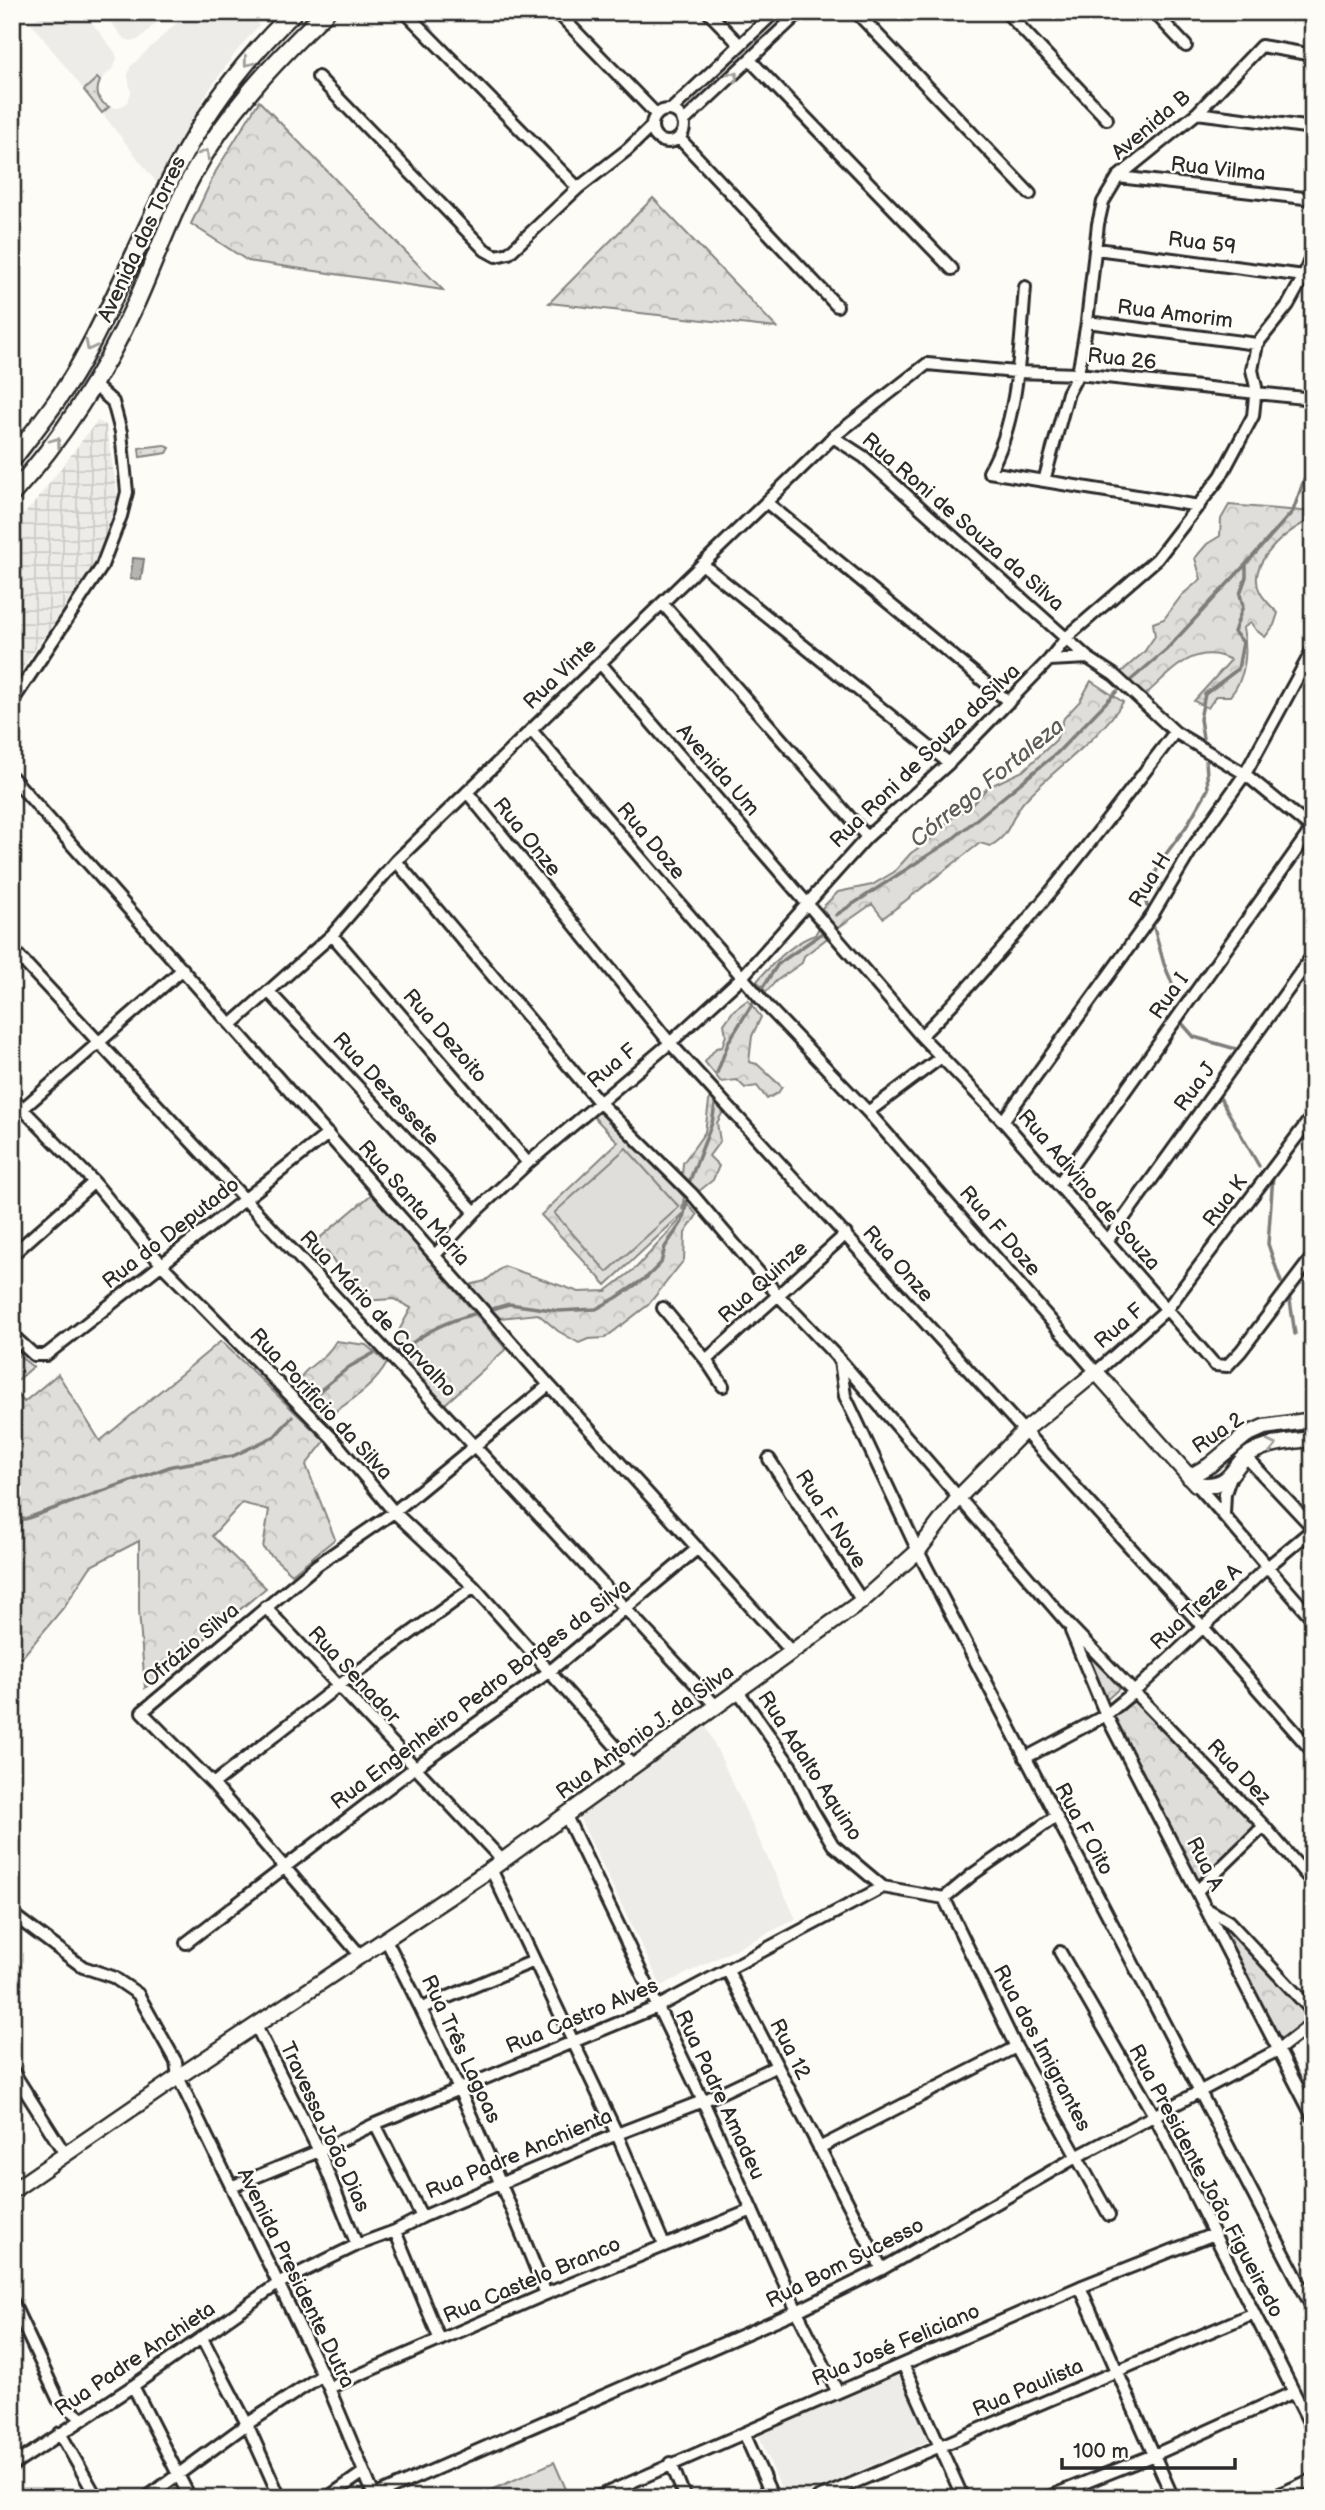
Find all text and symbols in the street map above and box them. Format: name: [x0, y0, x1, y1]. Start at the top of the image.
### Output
one-way arrow: [244, 54, 256, 67]
one-way arrow: [726, 72, 739, 84]
street label: Avenida B: [1106, 85, 1196, 165]
one-way arrow: [197, 148, 210, 161]
street label: Avenida das Torres: [93, 152, 191, 326]
street label: Rua Vilma: [1169, 152, 1267, 186]
street label: Rua 59: [1167, 226, 1237, 260]
street label: Rua Amorim: [1116, 295, 1234, 333]
one-way arrow: [85, 339, 99, 351]
street label: Rua 26: [1086, 343, 1158, 375]
street label: Rua Roni de Souza da Silva: [857, 427, 1069, 617]
one-way arrow: [48, 437, 60, 450]
street label: Rua Vinte: [518, 633, 602, 715]
street label: Rua Roni de Souza daSilva: [825, 659, 1025, 853]
water label: Córrego Fortaleza: [904, 712, 1070, 854]
street label: Avenida Um: [671, 719, 765, 821]
street label: Rua Onze: [488, 793, 566, 881]
street label: Rua Doze: [611, 797, 691, 885]
street label: Rua H: [1124, 848, 1176, 912]
street label: Rua I: [1144, 968, 1194, 1024]
street label: Rua Dezoito: [398, 984, 493, 1088]
street label: Rua Dezessete: [327, 1027, 445, 1151]
street label: Rua F: [582, 1038, 642, 1094]
street label: Rua J: [1169, 1057, 1221, 1116]
street label: Rua Adivino de Souza: [1012, 1105, 1166, 1275]
street label: Rua Santa Maria: [353, 1135, 475, 1271]
street label: Rua K: [1198, 1170, 1253, 1232]
street label: Rua do Deputado: [98, 1172, 244, 1294]
street label: Rua F Doze: [954, 1181, 1046, 1281]
street label: Rua Onze: [857, 1221, 939, 1307]
street label: Rua Mário de Carvalho: [294, 1225, 462, 1403]
street label: Rua Quinze: [713, 1236, 813, 1328]
street label: Rua F: [1089, 1298, 1149, 1354]
street label: Rua Porificio da Silva: [244, 1323, 398, 1485]
street label: Rua 2: [1188, 1406, 1249, 1459]
one-way arrow: [1266, 1439, 1278, 1454]
street label: Rua F Nove: [790, 1465, 872, 1573]
street label: Rua Treze A: [1145, 1558, 1247, 1656]
street label: Rua Engenheiro Pedro Borges da Silva: [326, 1573, 636, 1815]
street label: Ofrázio Silva: [138, 1598, 244, 1692]
street label: Rua Senador: [303, 1621, 406, 1729]
street label: Rua Antonio J. da Silva: [551, 1659, 739, 1805]
street label: Rua Adalto Aquino: [752, 1686, 868, 1846]
street label: Rua Dez: [1202, 1734, 1277, 1811]
street label: Rua F Oito: [1049, 1779, 1119, 1880]
street label: Rua A: [1181, 1833, 1229, 1895]
street label: Rua dos Imigrantes: [988, 1961, 1096, 2135]
street label: Rua Três Lagoas: [416, 1971, 506, 2127]
street label: Rua Castro Alves: [502, 1973, 662, 2059]
street label: Rua Padre Amadeu: [670, 2006, 770, 2184]
street label: Rua 12: [764, 2014, 816, 2084]
street label: Travessa João Dias: [275, 2038, 375, 2216]
street label: Rua Presidente João Figueiredo: [1123, 2040, 1289, 2322]
street label: Rua Padre Anchienta: [422, 2103, 616, 2205]
street label: Avenida Presidente Dutra: [232, 2164, 360, 2392]
street label: Rua Bom Sucesso: [762, 2212, 928, 2314]
street label: Rua Castelo Branco: [440, 2231, 624, 2329]
street label: Rua Padre Anchieta: [50, 2296, 220, 2422]
street label: Rua José Feliciano: [808, 2298, 984, 2392]
street label: Rua Paulista: [969, 2353, 1087, 2423]
scale bar: [1062, 2426, 1236, 2470]
text: 100 m: [1073, 2439, 1129, 2464]

